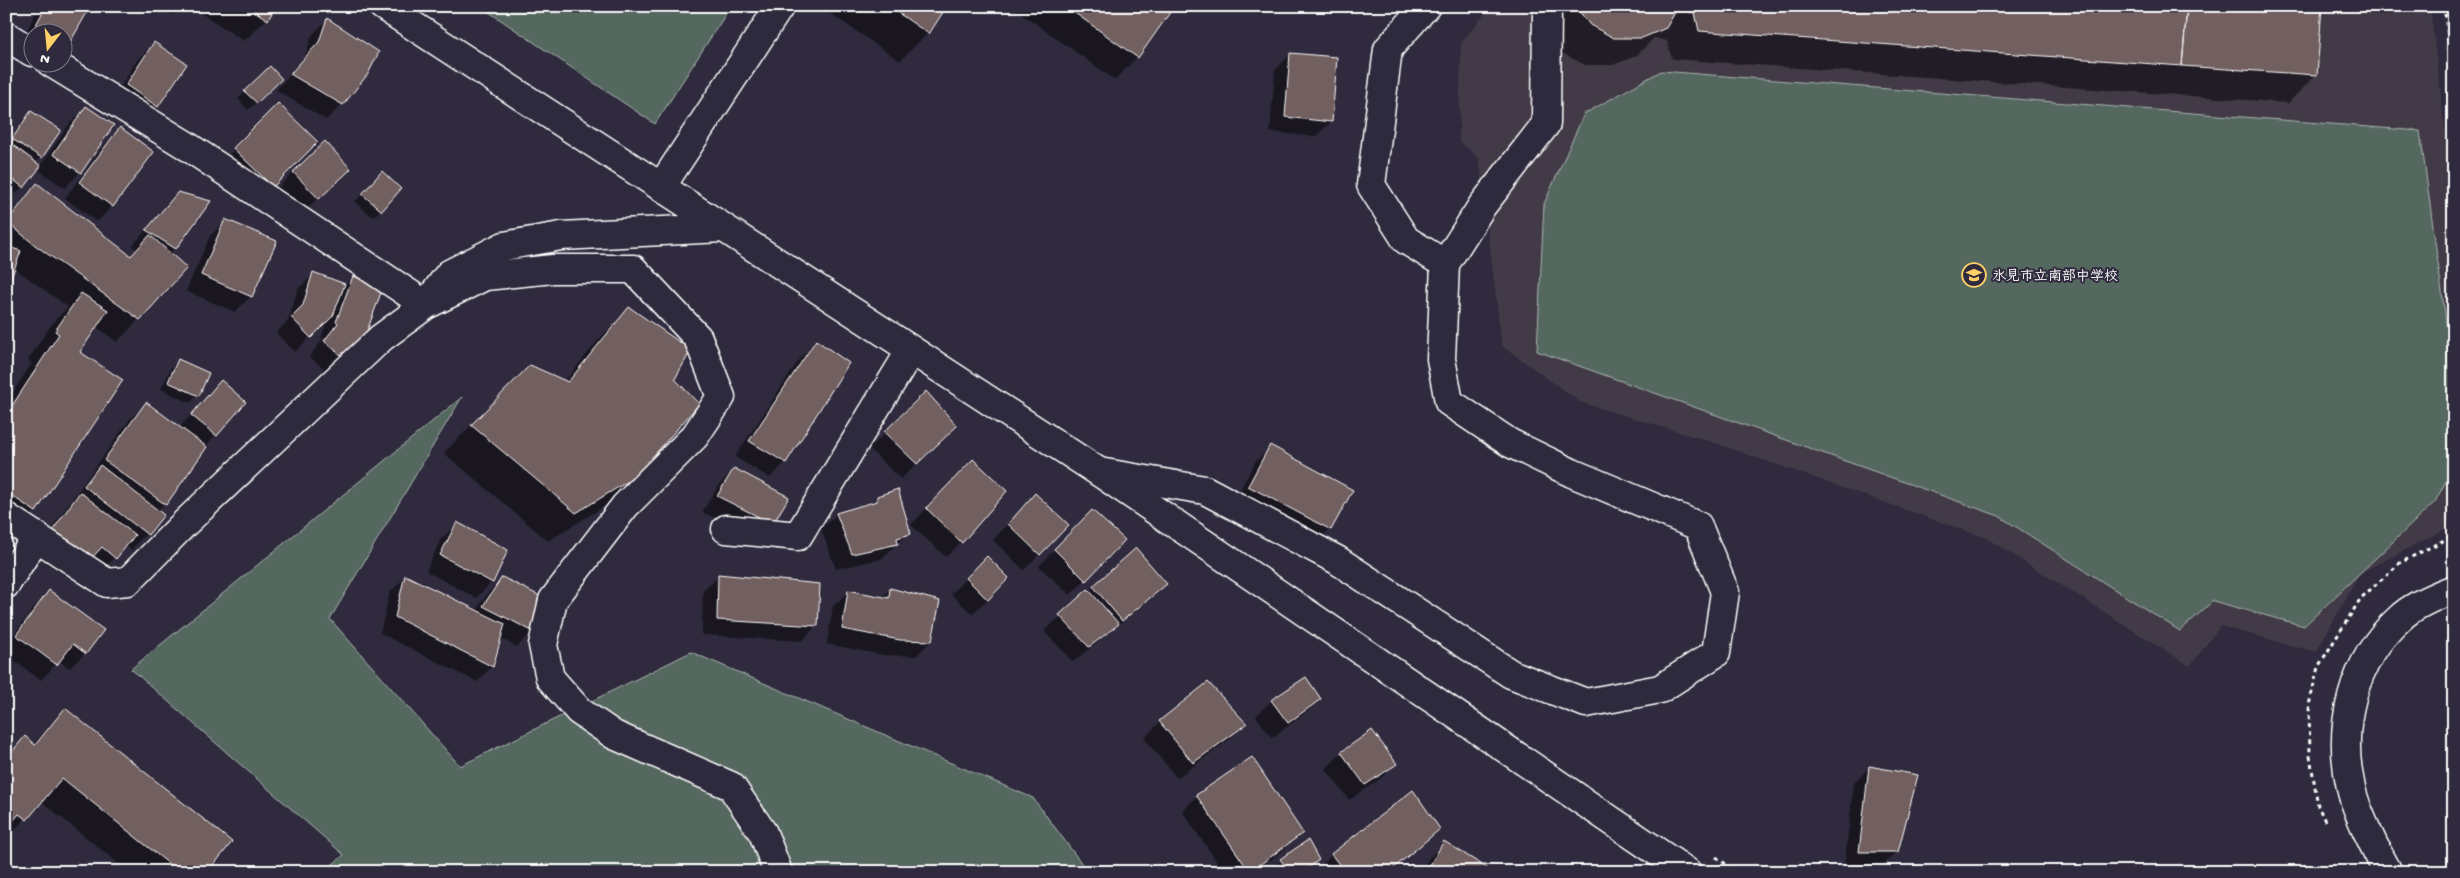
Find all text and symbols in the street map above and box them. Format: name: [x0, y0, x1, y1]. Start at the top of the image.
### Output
north arrow: [22, 22, 72, 72]
text: N: [38, 49, 52, 68]
school or university icon: 氷見市立南部中学校: [1961, 262, 1987, 288]
place label: 氷見市立南部中学校: [1992, 268, 2118, 286]

